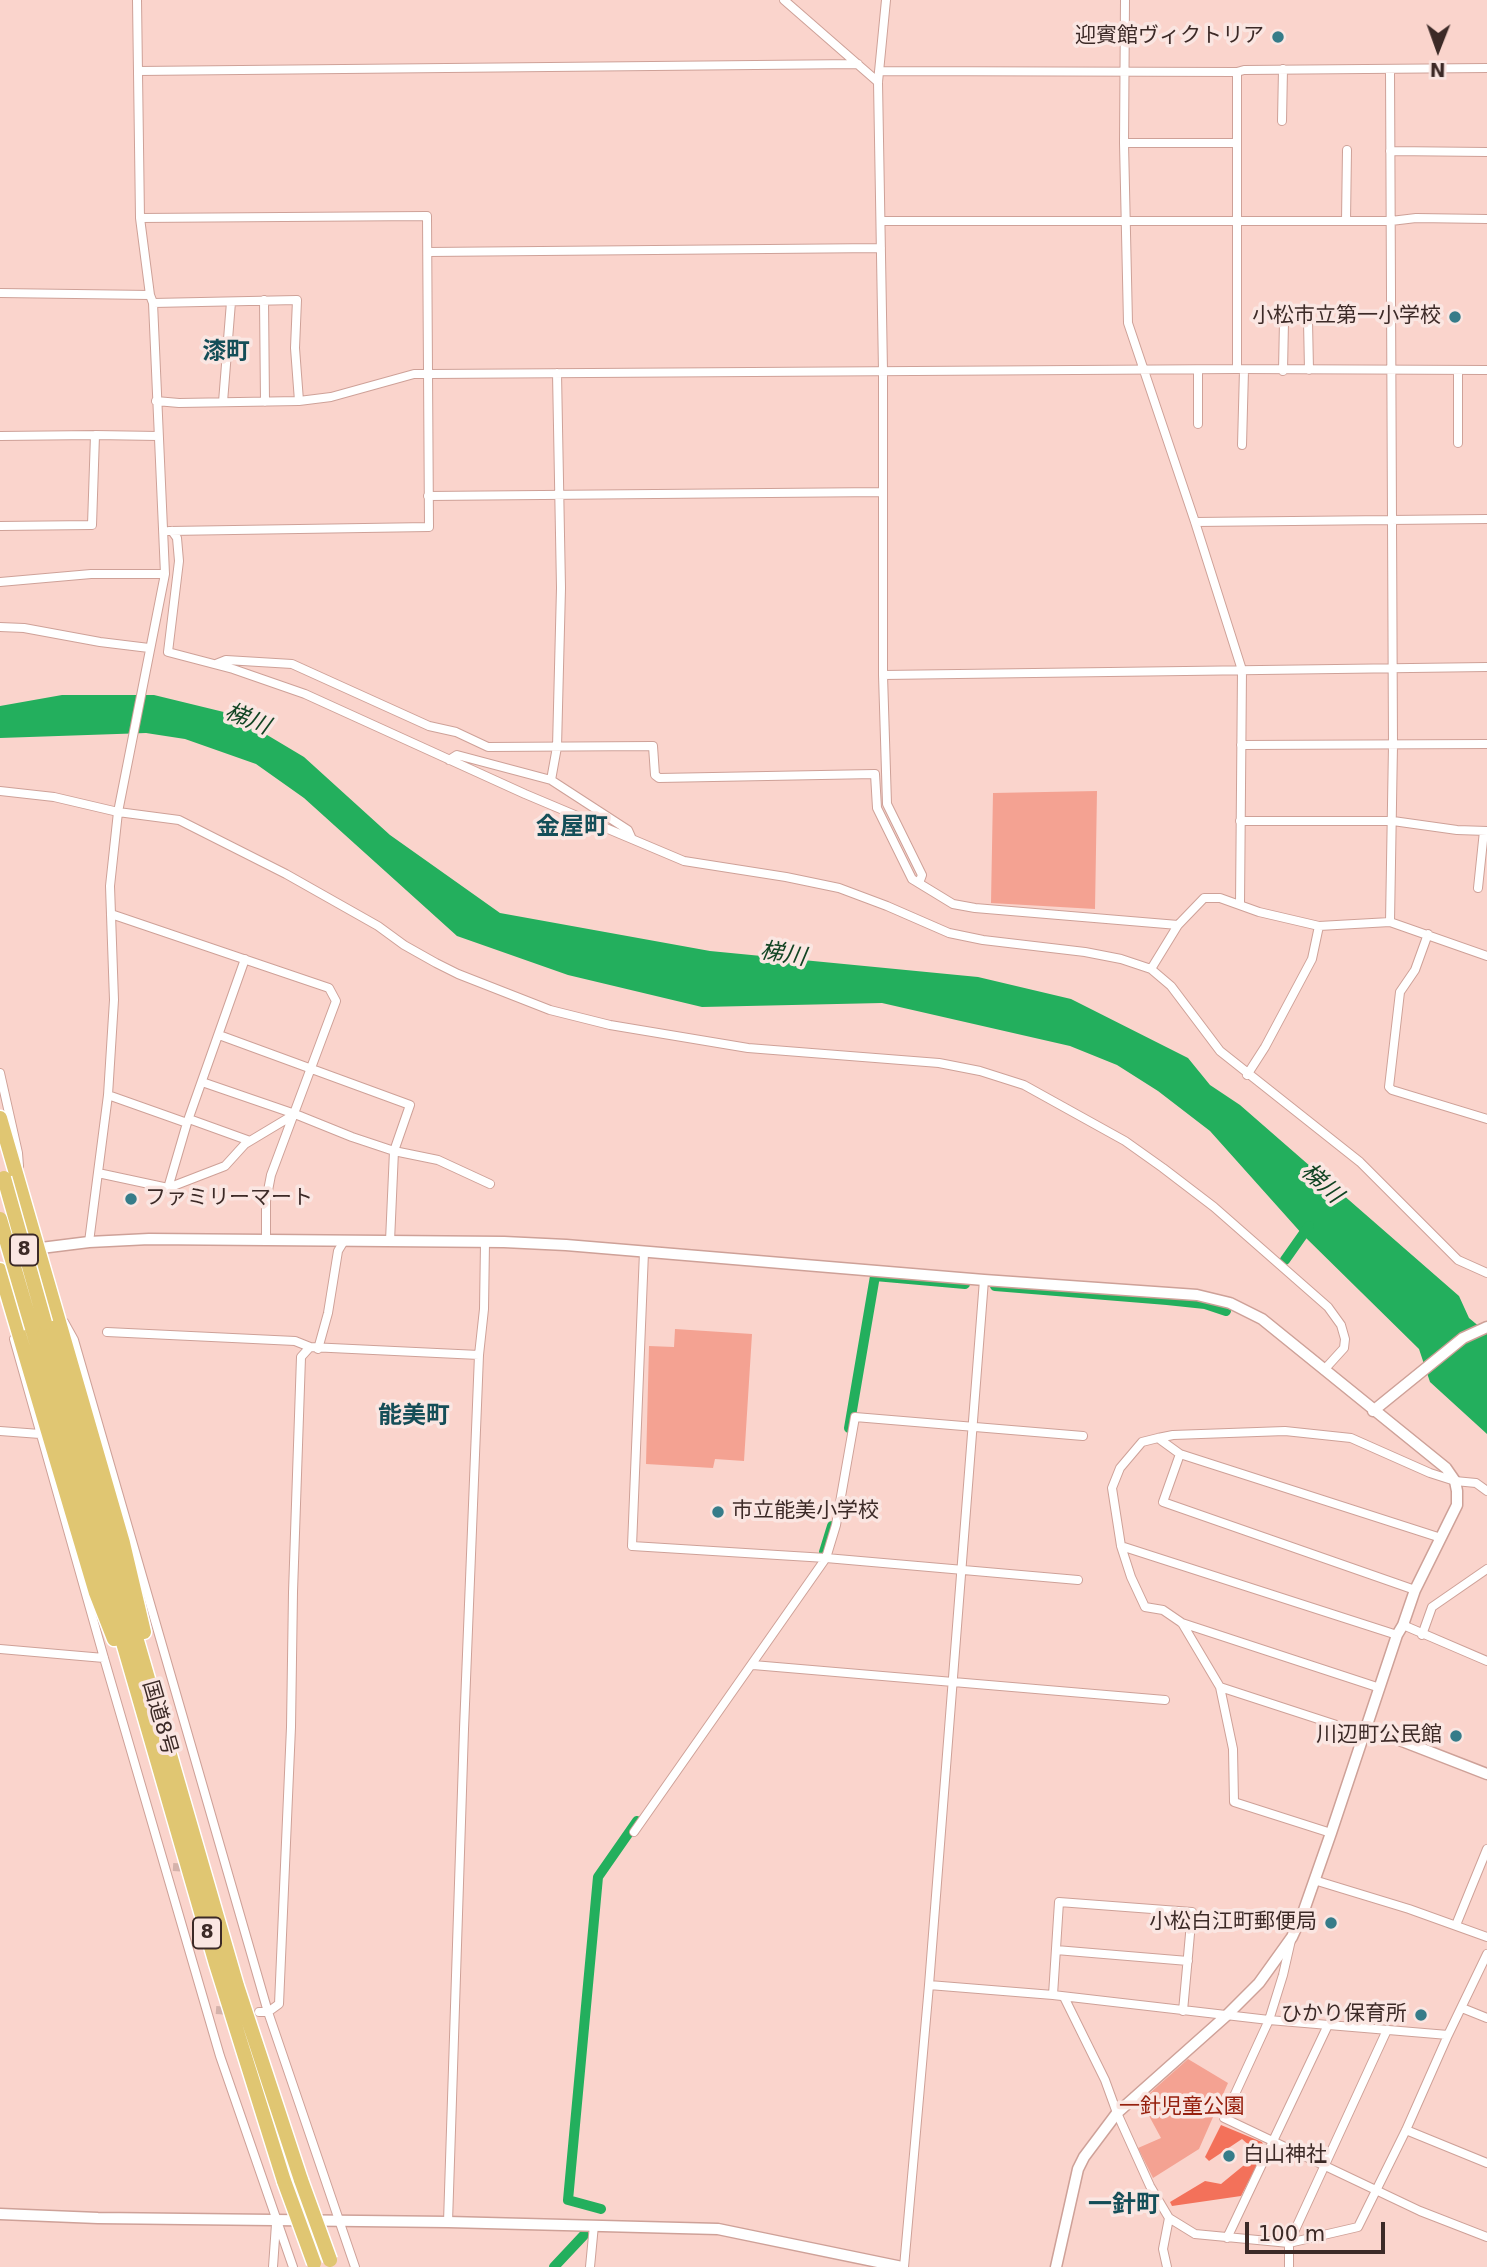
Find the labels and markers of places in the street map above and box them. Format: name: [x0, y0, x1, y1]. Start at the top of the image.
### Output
place label: 迎賓館ヴィクトリア: [1075, 24, 1264, 50]
marker: 迎賓館ヴィクトリア: [1270, 29, 1286, 45]
place label: 小松市立第一小学校: [1252, 304, 1441, 330]
marker: 小松市立第一小学校: [1447, 309, 1463, 325]
place label: ファミリーマート: [145, 1186, 313, 1212]
marker: ファミリーマート: [123, 1191, 139, 1207]
place label: 市立能美小学校: [732, 1499, 879, 1525]
marker: 市立能美小学校: [710, 1504, 726, 1520]
place label: 川辺町公民館: [1316, 1723, 1442, 1749]
marker: 川辺町公民館: [1448, 1728, 1464, 1744]
place label: 小松白江町郵便局: [1149, 1910, 1317, 1936]
marker: 小松白江町郵便局: [1323, 1915, 1339, 1931]
place label: ひかり保育所: [1281, 2002, 1407, 2028]
marker: ひかり保育所: [1413, 2007, 1429, 2023]
place label: 白山神社: [1243, 2143, 1327, 2169]
marker: 白山神社: [1221, 2148, 1237, 2164]

